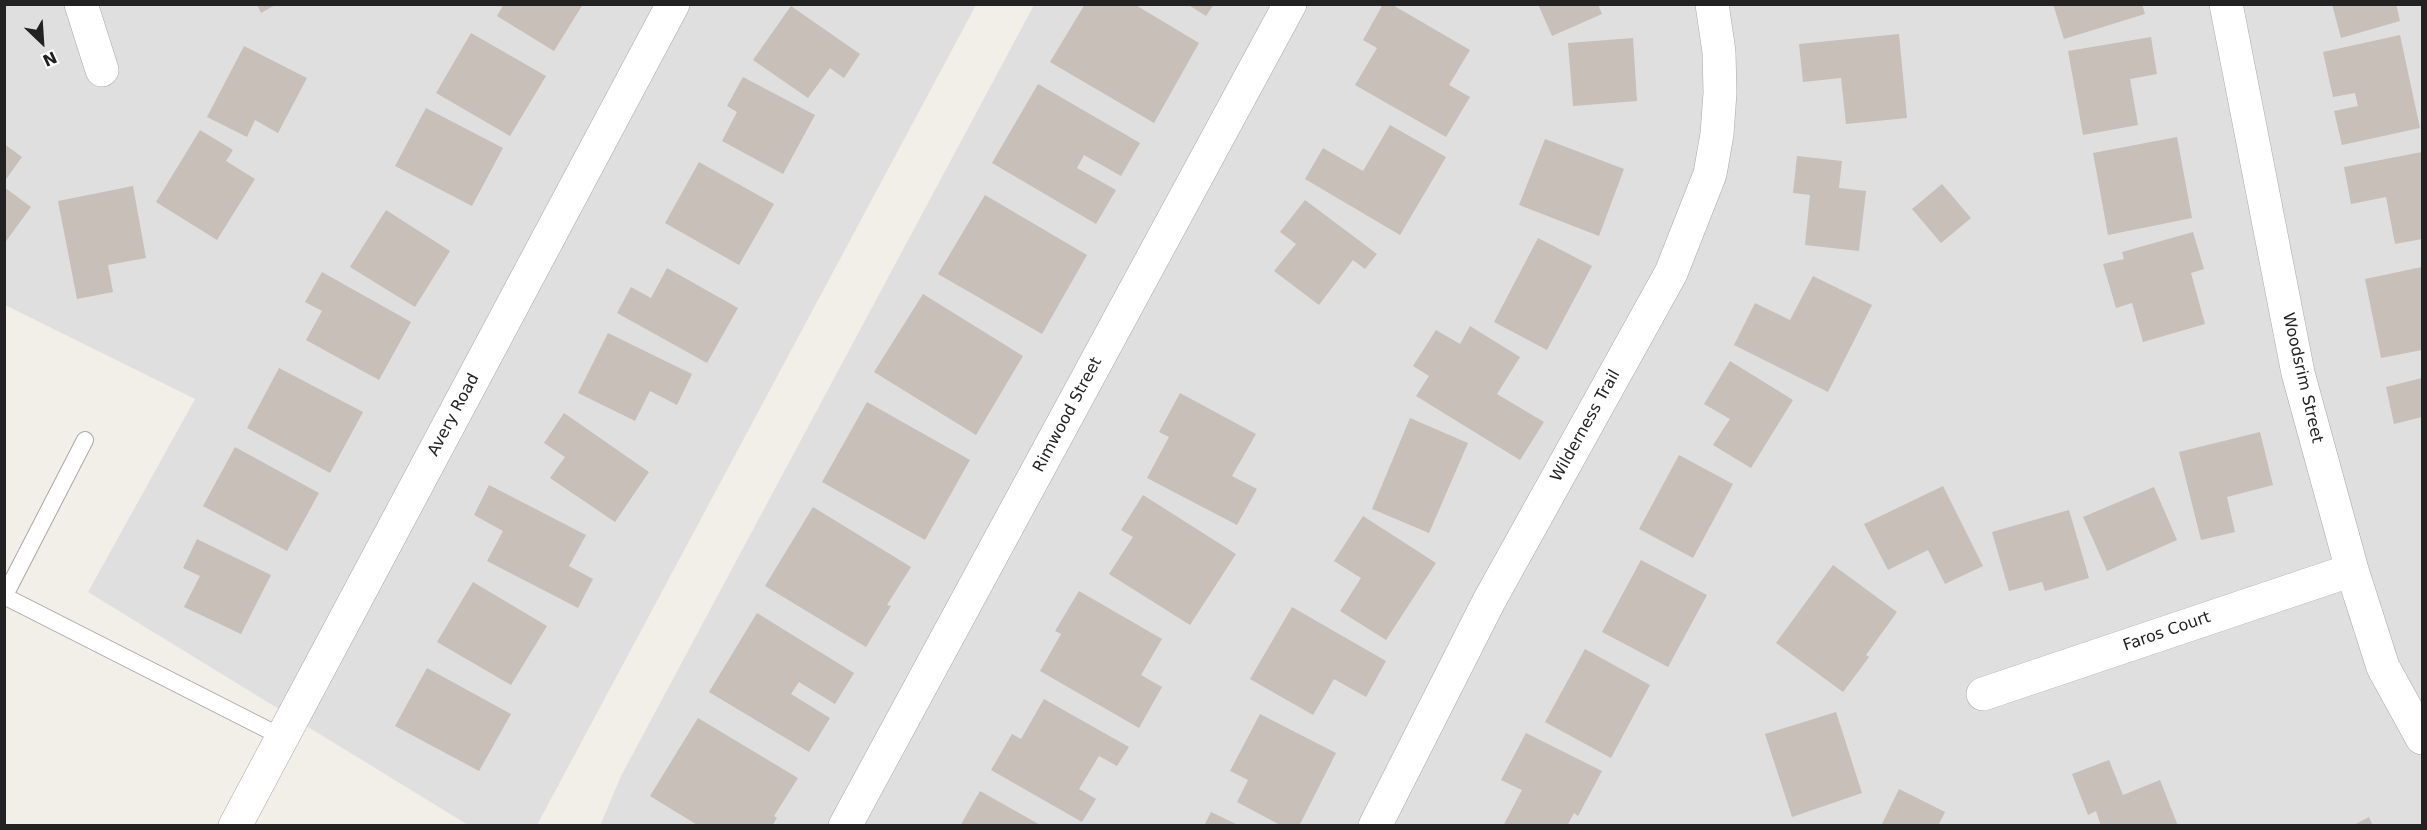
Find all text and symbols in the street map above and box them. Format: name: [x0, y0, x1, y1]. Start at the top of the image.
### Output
north arrow: [12, 12, 72, 72]
text: N: [40, 47, 60, 70]
street label: Woodsrim Street: [2278, 311, 2326, 445]
street label: Rimwood Street: [1030, 354, 1106, 476]
street label: Wilderness Trail: [1547, 367, 1625, 485]
street label: Avery Road: [424, 370, 484, 460]
street label: Faros Court: [2121, 608, 2213, 656]

